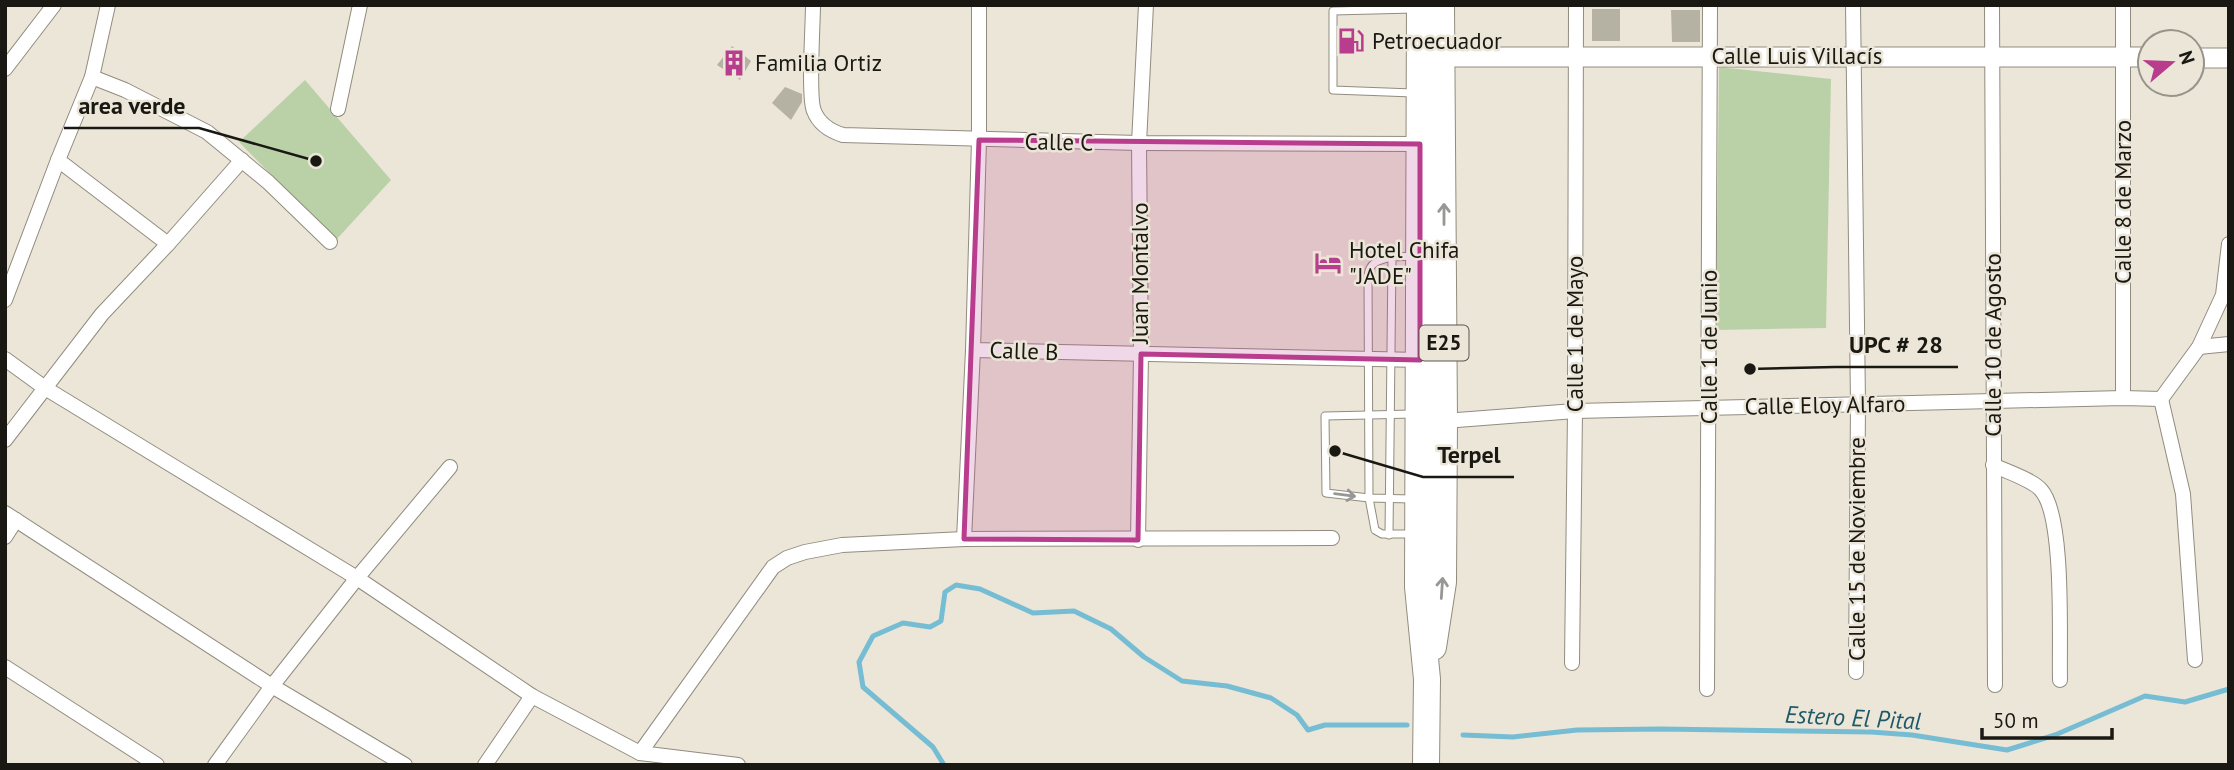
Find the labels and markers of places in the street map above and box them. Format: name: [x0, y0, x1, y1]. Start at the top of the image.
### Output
fuel station icon: Petroecuador: [1336, 26, 1366, 56]
place label: Petroecuador: [1372, 26, 1502, 55]
building icon: Familia Ortiz: [719, 48, 749, 78]
place label: Familia Ortiz: [755, 48, 882, 77]
callout: area verde: [64, 83, 199, 128]
place label: Hotel Chifa "JADE": [1349, 235, 1460, 290]
hotel icon: Hotel Chifa "JADE": [1313, 248, 1343, 278]
callout: UPC # 28: [1835, 322, 1958, 367]
callout: Terpel: [1423, 432, 1514, 477]

